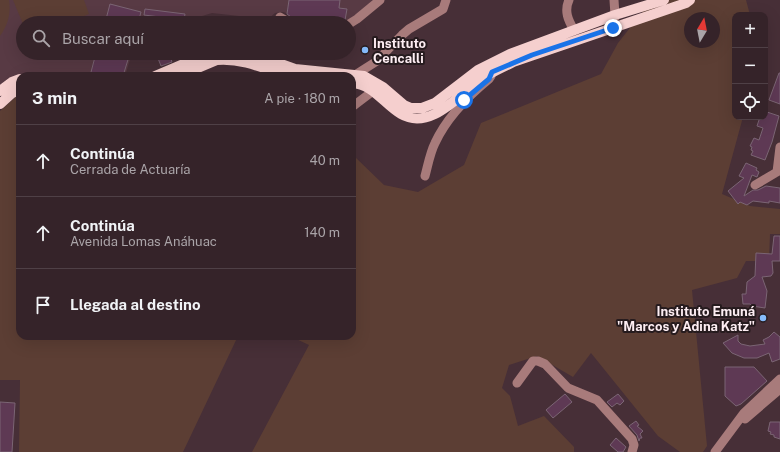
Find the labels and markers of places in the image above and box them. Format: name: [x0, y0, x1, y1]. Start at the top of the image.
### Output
place label: Instituto Cencalli: [373, 36, 426, 66]
marker: Instituto Cencalli: [360, 45, 370, 55]
place label: Instituto Emuná "Marcos y Adina Katz": [617, 304, 755, 334]
marker: Instituto Emuná "Marcos y Adina Katz": [758, 313, 768, 323]

